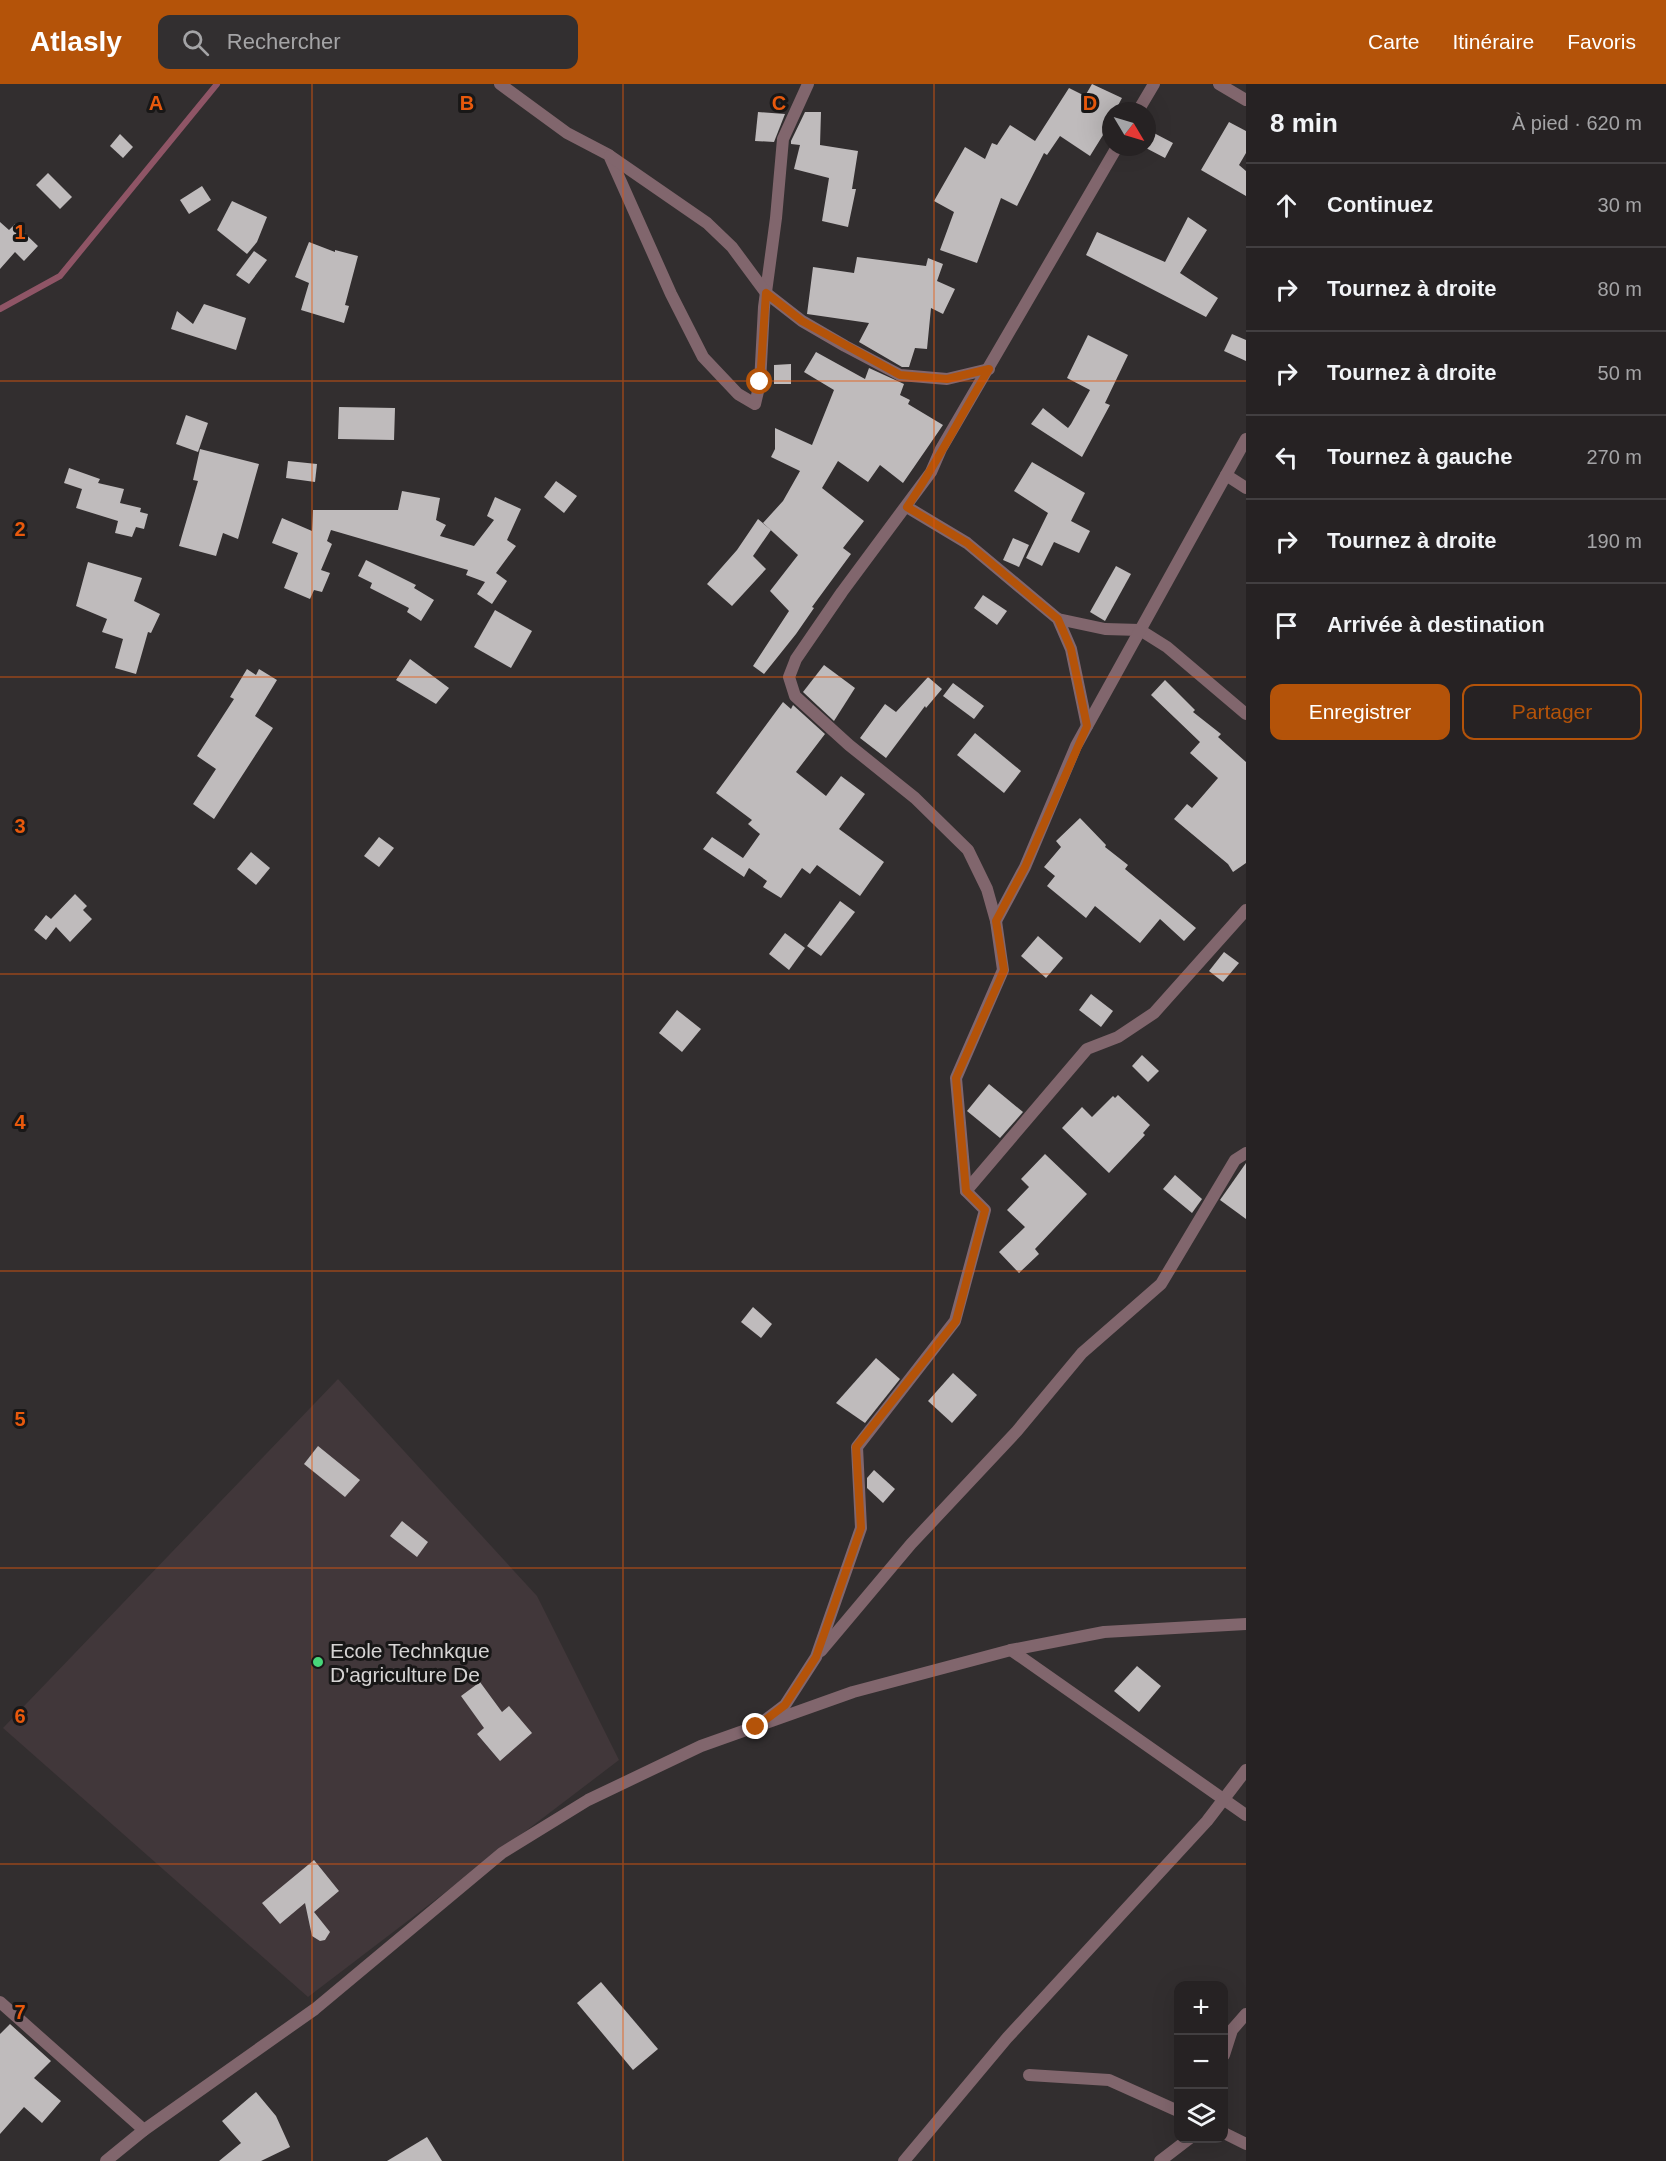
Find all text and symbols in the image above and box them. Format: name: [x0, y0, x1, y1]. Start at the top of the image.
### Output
search box: [158, 15, 578, 69]
text: Atlasly: [30, 26, 122, 57]
icon: search: [179, 26, 212, 59]
text: Rechercher: [227, 29, 341, 54]
text: Carte: [1368, 30, 1419, 53]
text: Itinéraire: [1452, 30, 1534, 53]
text: Favoris: [1567, 30, 1636, 53]
text: A: [149, 92, 163, 114]
text: B: [460, 92, 474, 114]
text: C: [772, 92, 786, 114]
text: D: [1083, 92, 1097, 114]
north arrow: [1102, 102, 1156, 156]
text: 8 min: [1270, 108, 1338, 138]
text: À pied · 620 m: [1512, 112, 1642, 134]
icon: ahead: [1270, 189, 1303, 222]
text: Continuez: [1327, 192, 1433, 217]
text: 30 m: [1598, 194, 1642, 216]
text: 1: [14, 221, 26, 243]
icon: right: [1270, 273, 1303, 306]
text: Tournez à droite: [1327, 276, 1497, 301]
text: 80 m: [1598, 278, 1642, 300]
icon: right: [1270, 357, 1303, 390]
text: Tournez à droite: [1327, 360, 1497, 385]
text: 50 m: [1598, 362, 1642, 384]
route start: [746, 368, 772, 394]
icon: left: [1270, 441, 1303, 474]
text: Tournez à gauche: [1327, 444, 1512, 469]
text: 270 m: [1586, 446, 1642, 468]
text: 2: [14, 518, 26, 540]
icon: right: [1270, 525, 1303, 558]
text: Tournez à droite: [1327, 528, 1497, 553]
text: 190 m: [1586, 530, 1642, 552]
icon: arrive: [1270, 609, 1303, 642]
text: Arrivée à destination: [1327, 612, 1545, 637]
button: Enregistrer: [1270, 684, 1450, 740]
button: Partager: [1462, 684, 1642, 740]
text: 3: [14, 815, 26, 837]
text: 4: [14, 1111, 26, 1133]
text: 5: [14, 1408, 26, 1430]
place label: Ecole Technkque D'agriculture De: [330, 1639, 490, 1686]
marker: Ecole Technkque D'agriculture De: [311, 1655, 325, 1669]
text: 6: [14, 1705, 26, 1727]
route end: [742, 1713, 768, 1739]
map controls: [1174, 1981, 1228, 2143]
button: +: [1174, 1981, 1228, 2035]
text: 7: [14, 2001, 26, 2023]
button: −: [1174, 2035, 1228, 2089]
button: layers: [1174, 2089, 1228, 2143]

